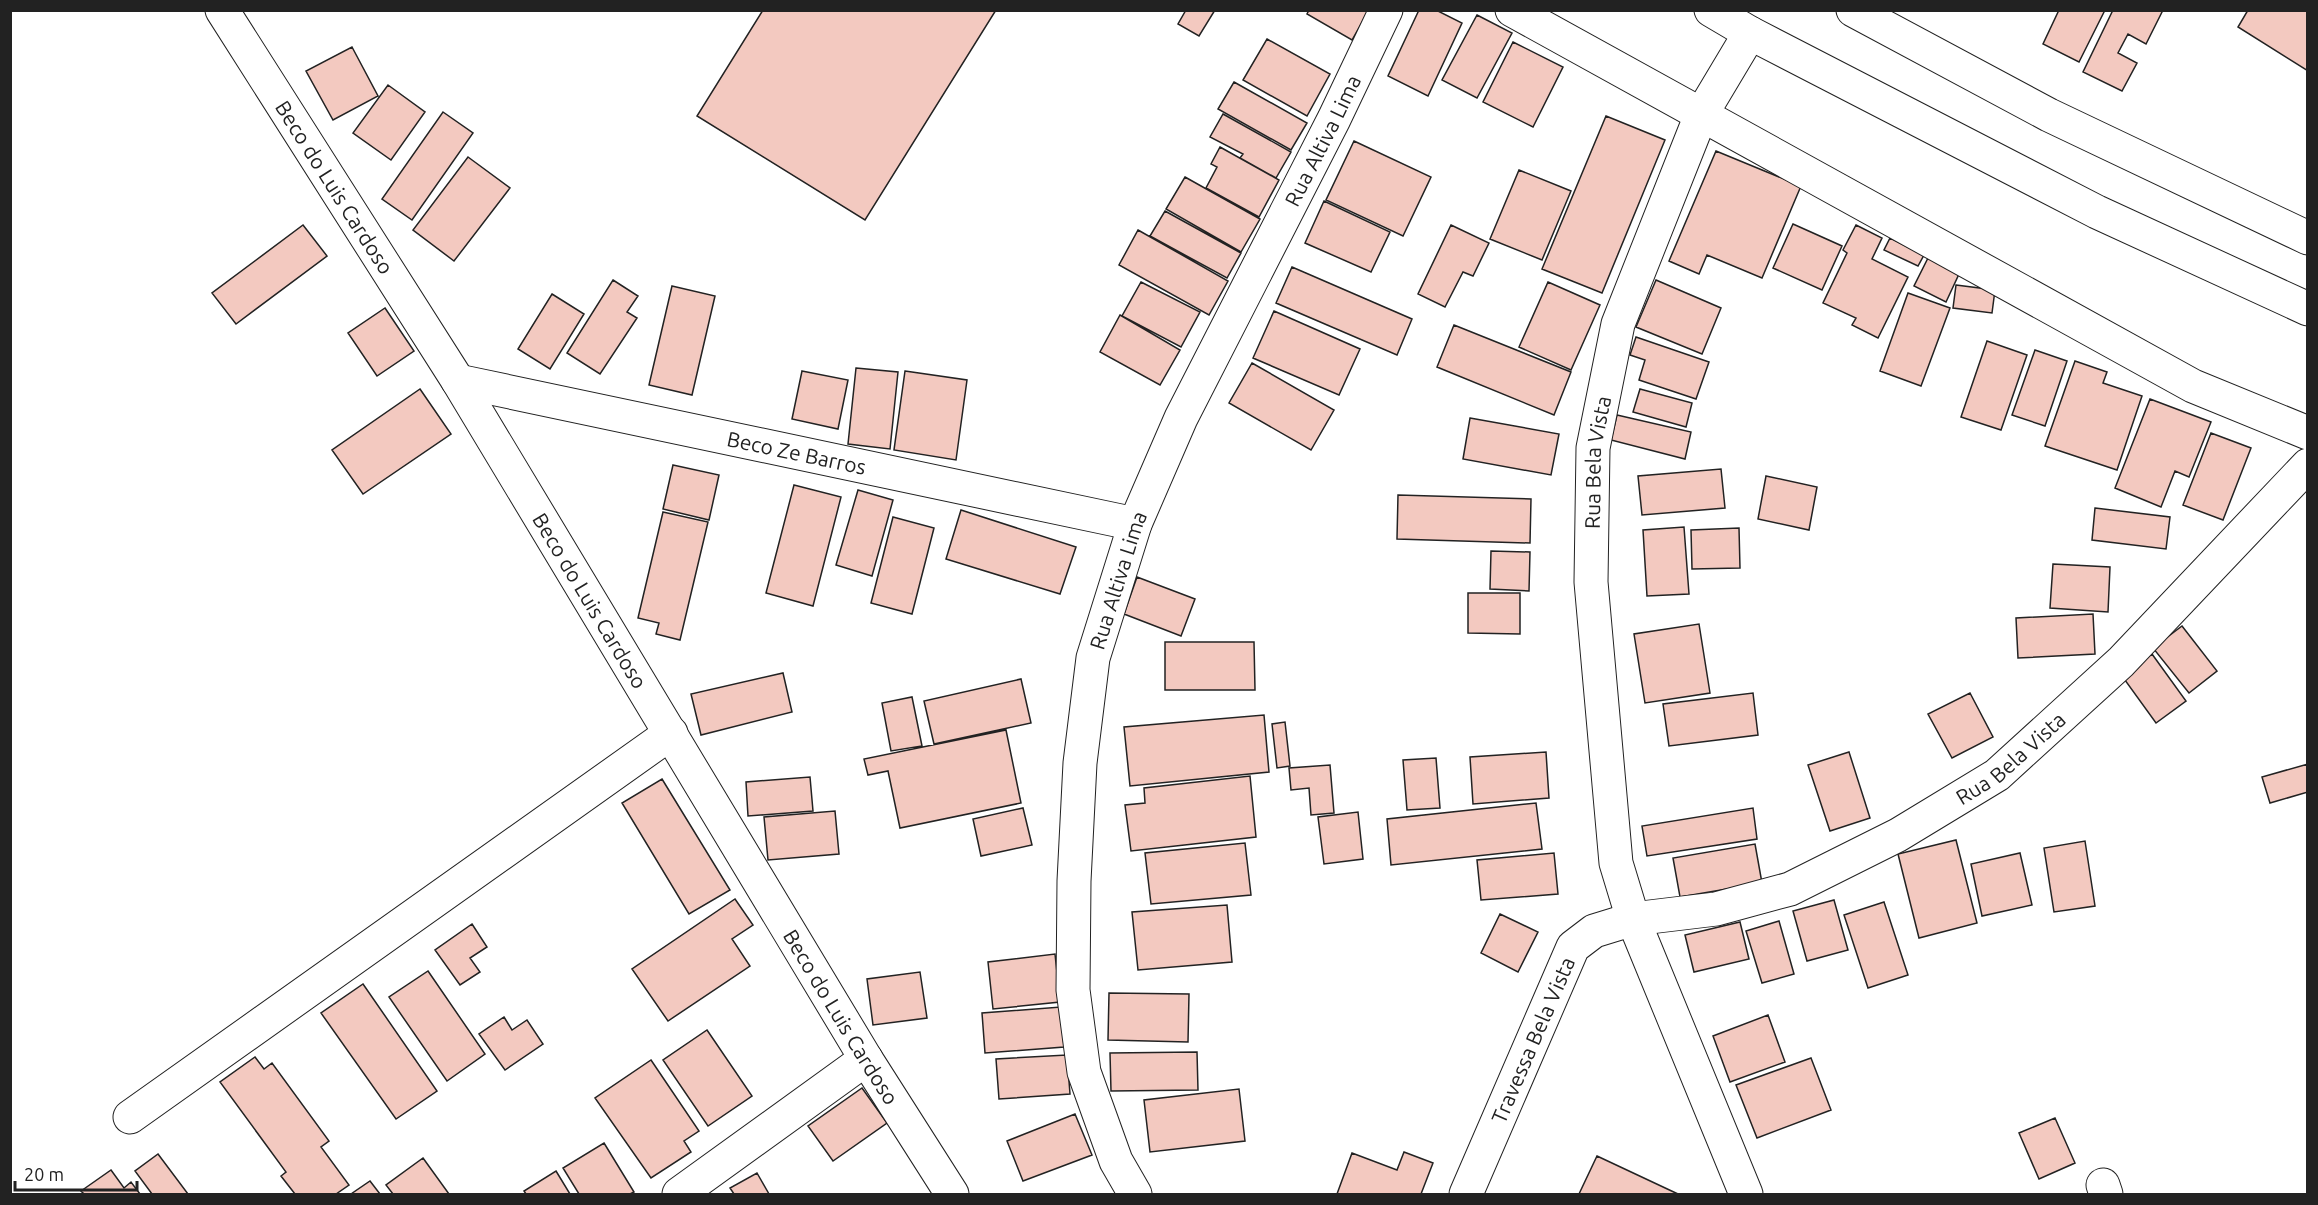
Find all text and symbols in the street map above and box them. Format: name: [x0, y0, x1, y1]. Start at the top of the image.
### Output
street label: Rua Altiva Lima: [1280, 71, 1365, 210]
street label: Beco do Luis Cardoso: [271, 96, 399, 278]
street label: Rua Bela Vista: [1580, 394, 1615, 529]
street label: Beco Ze Barros: [725, 426, 868, 479]
street label: Rua Altiva Lima: [1084, 507, 1151, 652]
street label: Beco do Luis Cardoso: [528, 508, 652, 693]
street label: Rua Bela Vista: [1951, 707, 2070, 809]
street label: Beco do Luis Cardoso: [779, 925, 904, 1109]
street label: Travessa Bela Vista: [1486, 953, 1579, 1127]
scale bar: [15, 1154, 136, 1192]
text: 20 m: [24, 1164, 64, 1184]

